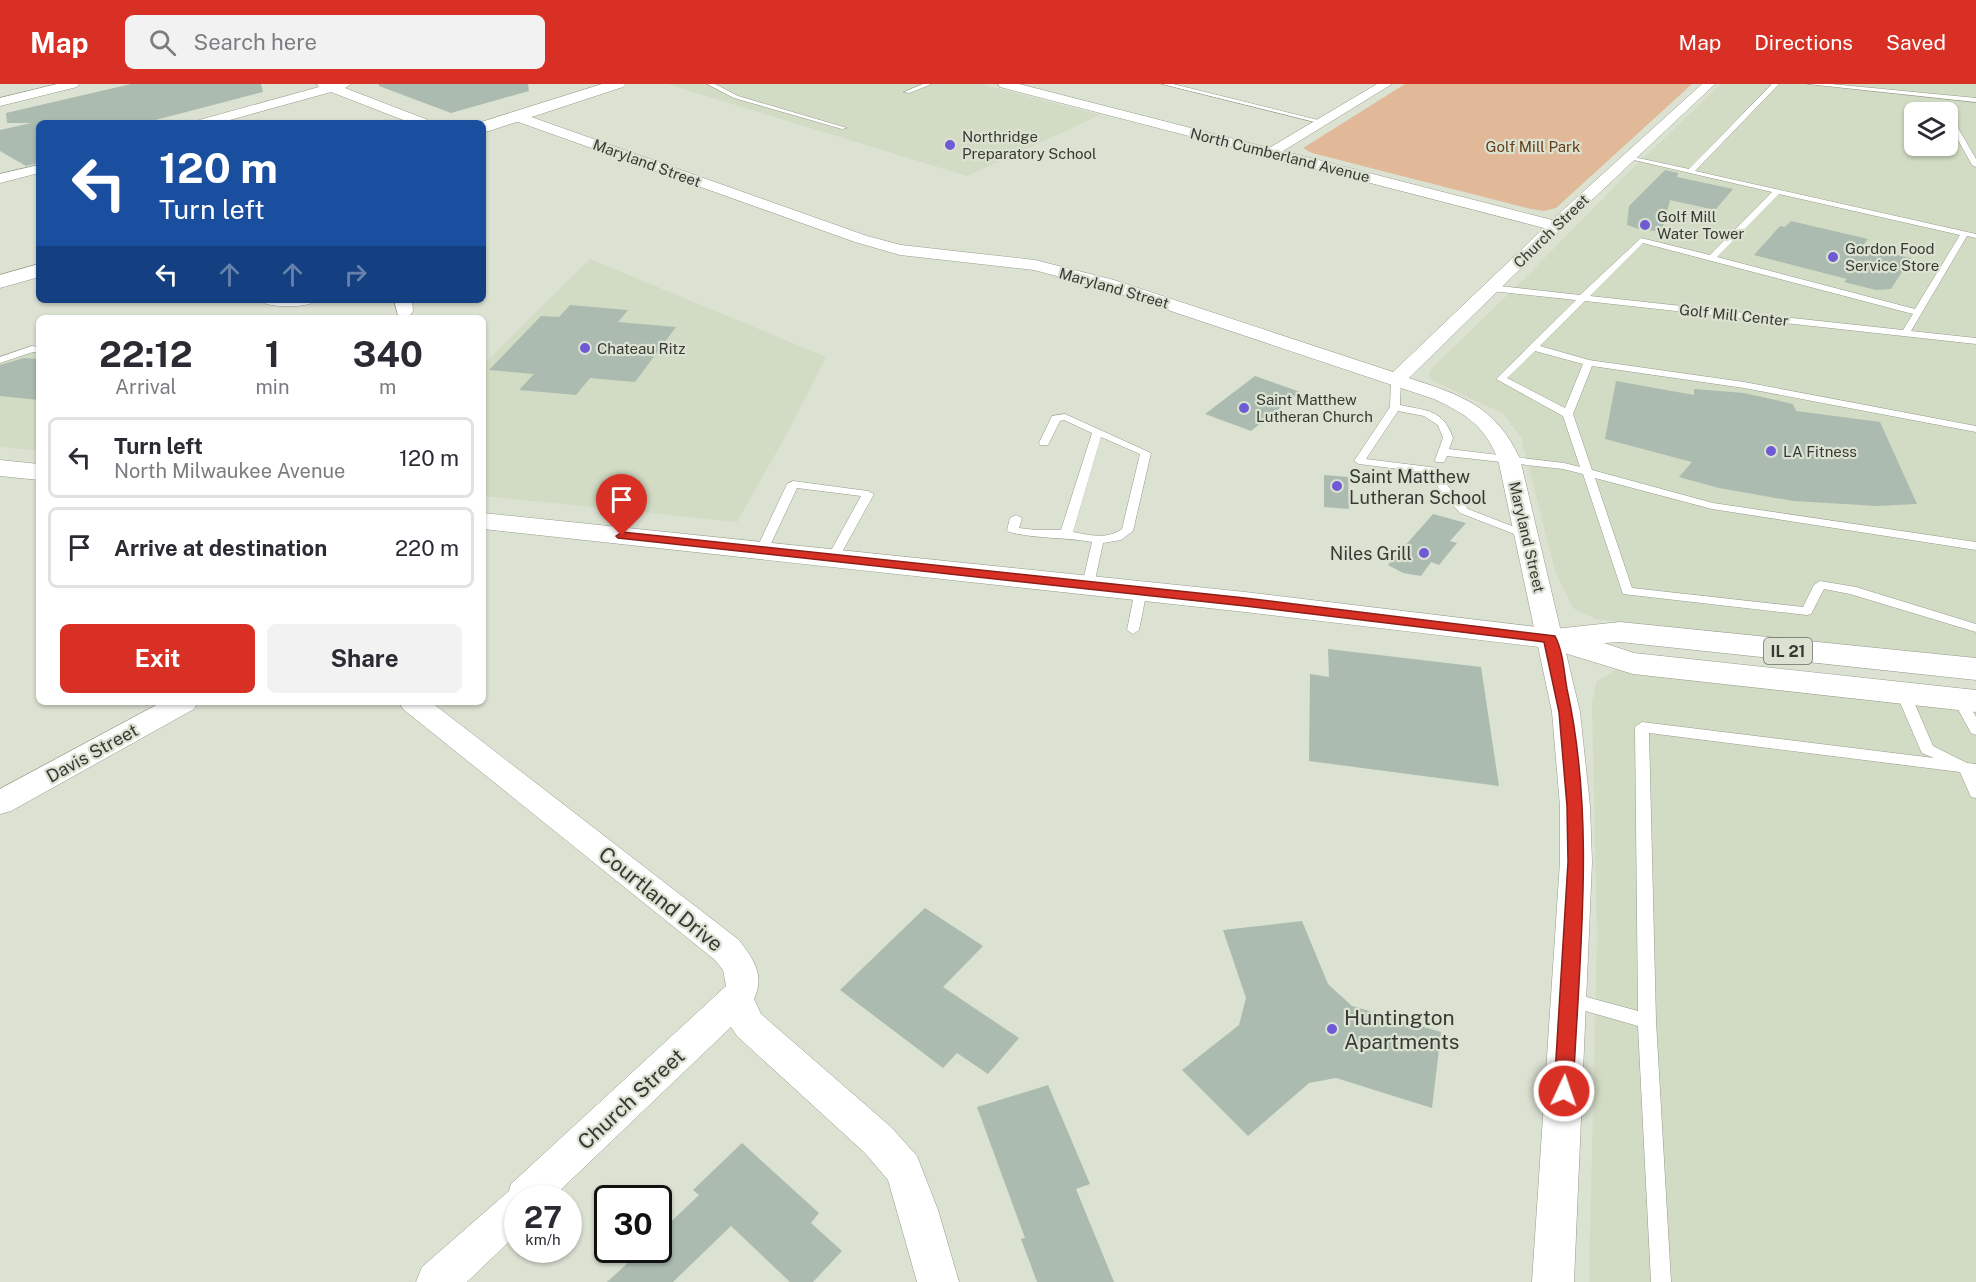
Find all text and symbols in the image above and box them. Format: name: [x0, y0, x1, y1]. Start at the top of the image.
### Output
search box: [125, 15, 545, 69]
text: Map: [30, 26, 89, 59]
icon: search: [146, 26, 179, 59]
text: Search here: [194, 29, 317, 55]
text: Map: [1679, 30, 1721, 55]
text: Directions: [1754, 30, 1853, 55]
text: Saved: [1886, 30, 1946, 55]
map controls: [1904, 102, 1958, 156]
button: layers: [1904, 102, 1958, 156]
street label: North Cumberland Avenue: [1188, 124, 1372, 186]
place label: Northridge Preparatory School: [962, 128, 1097, 162]
street label: Maryland Street: [591, 136, 703, 190]
marker: Northridge Preparatory School: [943, 138, 957, 152]
park label: Golf Mill Park: [1486, 138, 1580, 155]
text: 120 m: [159, 143, 278, 192]
icon: left: [60, 144, 138, 222]
street label: Church Street: [1510, 191, 1592, 271]
text: Turn left: [159, 193, 265, 225]
place label: Golf Mill Water Tower: [1657, 208, 1745, 242]
marker: Golf Mill Water Tower: [1638, 218, 1652, 232]
place label: Gordon Food Service Store: [1845, 240, 1939, 274]
marker: Gordon Food Service Store: [1826, 250, 1840, 264]
icon: left: [150, 258, 183, 291]
icon: ahead: [213, 258, 246, 291]
icon: ahead: [276, 258, 309, 291]
icon: right: [339, 258, 372, 291]
street label: Maryland Street: [1057, 264, 1171, 312]
street label: Golf Mill Center: [1678, 301, 1790, 329]
text: 22:12: [99, 333, 193, 375]
text: 1: [265, 333, 280, 375]
text: 340: [352, 333, 423, 375]
place label: Chateau Ritz: [597, 340, 685, 357]
marker: Chateau Ritz: [578, 341, 592, 355]
text: Arrival: [115, 375, 177, 399]
text: min: [256, 375, 289, 399]
text: m: [379, 375, 396, 399]
place label: Saint Matthew Lutheran Church: [1256, 391, 1373, 425]
marker: Saint Matthew Lutheran Church: [1237, 401, 1251, 415]
text: Turn left: [114, 433, 203, 459]
icon: left: [63, 441, 96, 474]
place label: LA Fitness: [1783, 443, 1857, 460]
marker: LA Fitness: [1764, 444, 1778, 458]
text: 120 m: [399, 445, 459, 471]
text: North Milwaukee Avenue: [114, 459, 345, 483]
place label: Saint Matthew Lutheran School: [1349, 466, 1487, 508]
pin: [596, 474, 647, 536]
marker: Saint Matthew Lutheran School: [1330, 479, 1344, 493]
street label: Maryland Street: [1506, 480, 1548, 594]
icon: arrive: [605, 483, 638, 516]
icon: arrive: [63, 531, 96, 564]
text: Arrive at destination: [114, 535, 327, 561]
text: 220 m: [395, 535, 459, 561]
place label: Niles Grill: [1330, 543, 1412, 564]
marker: Niles Grill: [1417, 546, 1431, 560]
button: Exit: [60, 624, 255, 693]
button: Share: [267, 624, 462, 693]
road number: IL 21: [1764, 638, 1812, 664]
street label: Davis Street: [42, 719, 142, 787]
street label: Courtland Drive: [594, 841, 728, 957]
place label: Huntington Apartments: [1344, 1005, 1459, 1054]
marker: Huntington Apartments: [1325, 1022, 1339, 1036]
street label: Church Street: [572, 1043, 690, 1155]
position arrow: [1532, 1059, 1596, 1123]
speed limit sign: 30: [594, 1185, 672, 1263]
text: 27: [524, 1199, 562, 1235]
text: km/h: [525, 1231, 561, 1248]

